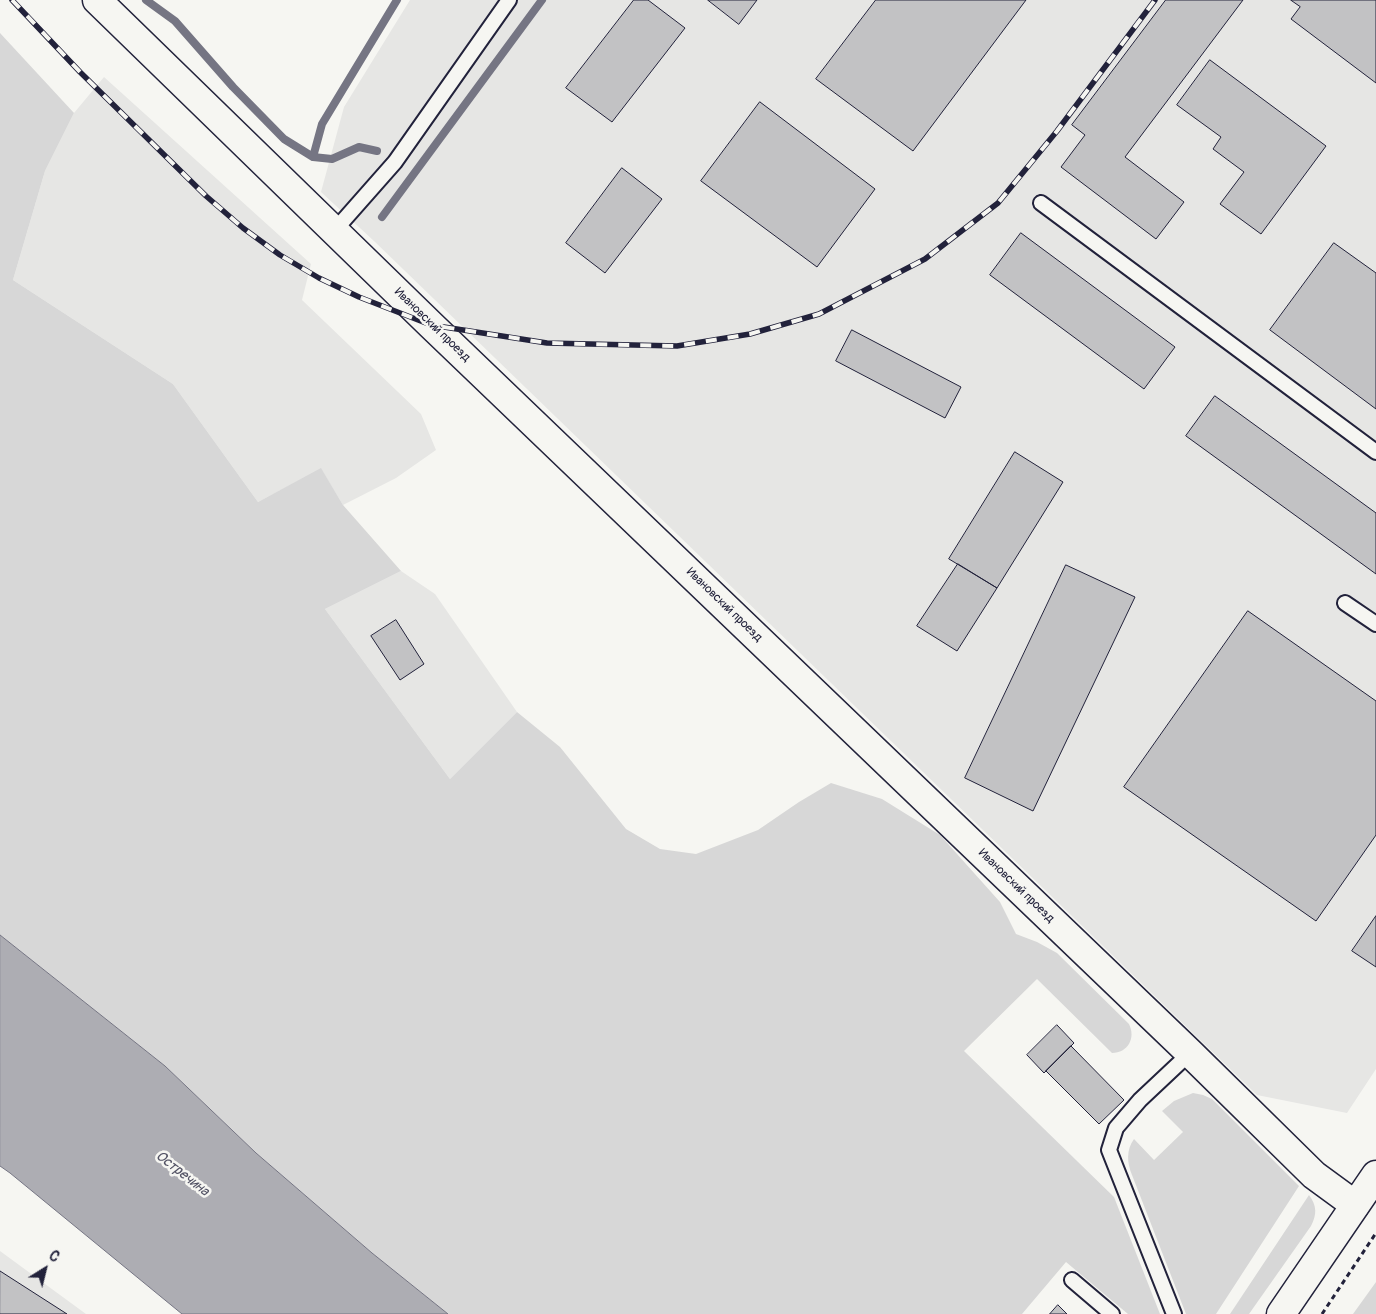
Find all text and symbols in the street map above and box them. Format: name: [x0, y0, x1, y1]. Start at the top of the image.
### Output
street label: Ивановский проезд: [391, 285, 473, 365]
street label: Ивановский проезд: [683, 565, 765, 645]
street label: Ивановский проезд: [975, 846, 1057, 926]
water label: Остречина: [152, 1148, 212, 1200]
north arrow: [20, 1244, 70, 1294]
text: С: [46, 1247, 63, 1266]

